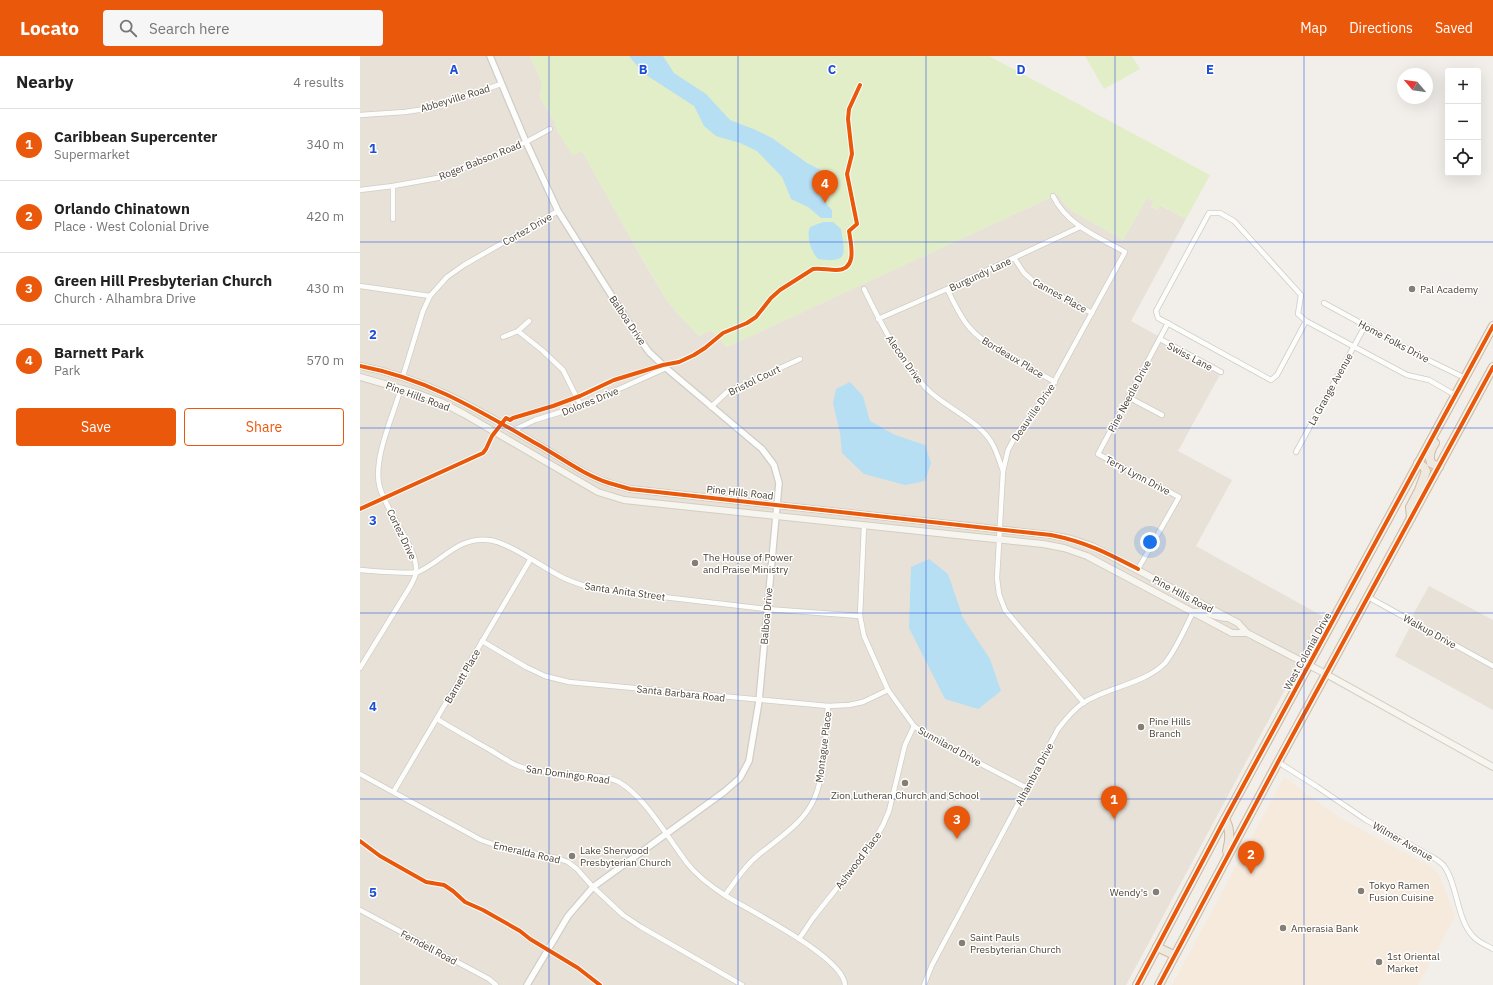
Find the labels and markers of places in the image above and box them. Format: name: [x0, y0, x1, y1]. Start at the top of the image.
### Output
pin: 4: [812, 170, 838, 203]
place label: Pal Academy: [1420, 283, 1478, 296]
marker: Pal Academy: [1407, 284, 1417, 294]
place label: The House of Power and Praise Ministry: [703, 551, 793, 576]
marker: The House of Power and Praise Ministry: [690, 558, 700, 568]
place label: Pine Hills Branch: [1149, 715, 1191, 740]
marker: Pine Hills Branch: [1136, 722, 1146, 732]
marker: Zion Lutheran Church and School: [900, 778, 910, 788]
pin: 1: [1101, 786, 1127, 819]
place label: Zion Lutheran Church and School: [831, 789, 979, 802]
pin: 3: [944, 806, 970, 839]
pin: 2: [1238, 841, 1264, 874]
place label: Lake Sherwood Presbyterian Church: [580, 844, 671, 869]
marker: Lake Sherwood Presbyterian Church: [567, 851, 577, 861]
place label: Tokyo Ramen Fusion Cuisine: [1369, 879, 1434, 904]
place label: Wendy's: [1110, 886, 1148, 899]
marker: Tokyo Ramen Fusion Cuisine: [1356, 886, 1366, 896]
marker: Wendy's: [1151, 887, 1161, 897]
place label: Amerasia Bank: [1291, 922, 1359, 935]
marker: Amerasia Bank: [1278, 923, 1288, 933]
place label: Saint Pauls Presbyterian Church: [970, 931, 1061, 956]
marker: Saint Pauls Presbyterian Church: [957, 938, 967, 948]
place label: 1st Oriental Market: [1387, 950, 1440, 975]
marker: 1st Oriental Market: [1374, 957, 1384, 967]

